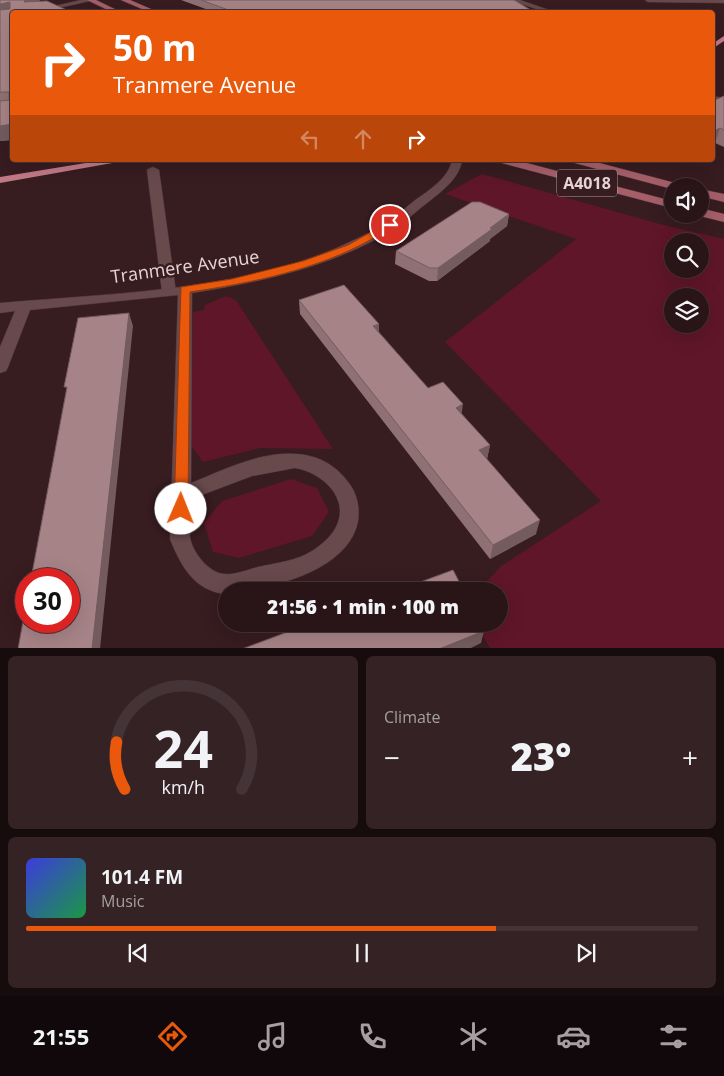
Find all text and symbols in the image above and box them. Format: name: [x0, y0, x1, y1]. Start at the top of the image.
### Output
text: 50 m: [113, 24, 196, 71]
icon: right: [30, 30, 95, 95]
text: Tranmere Avenue: [113, 69, 296, 99]
icon: left: [296, 125, 324, 153]
icon: ahead: [349, 125, 377, 153]
icon: right: [402, 125, 430, 153]
road number: A4018: [557, 170, 617, 197]
map controls: [664, 178, 709, 333]
button: sound: [664, 178, 709, 223]
pin: [369, 204, 411, 246]
icon: arrive: [376, 211, 404, 239]
button: search: [664, 233, 709, 278]
street label: Tranmere Avenue: [109, 244, 261, 288]
button: layers: [664, 288, 709, 333]
position arrow: [154, 482, 206, 534]
speed limit sign: 30: [15, 568, 80, 633]
text: 21:56 · 1 min · 100 m: [267, 594, 459, 620]
text: Climate: [384, 706, 441, 728]
text: 24: [153, 712, 213, 783]
text: 23°: [511, 730, 571, 782]
text: −: [384, 738, 400, 776]
text: +: [682, 738, 698, 776]
text: km/h: [161, 775, 205, 799]
text: 101.4 FM: [101, 864, 183, 890]
text: Music: [101, 890, 145, 912]
icon: previous: [124, 939, 152, 967]
icon: pause: [348, 939, 376, 967]
icon: next: [572, 939, 600, 967]
icon: directions: [155, 1019, 190, 1054]
icon: music: [255, 1019, 290, 1054]
icon: phone: [355, 1019, 390, 1054]
icon: climate: [456, 1019, 491, 1054]
icon: car: [556, 1019, 591, 1054]
icon: filters: [656, 1019, 691, 1054]
text: 21:55: [33, 1021, 89, 1051]

